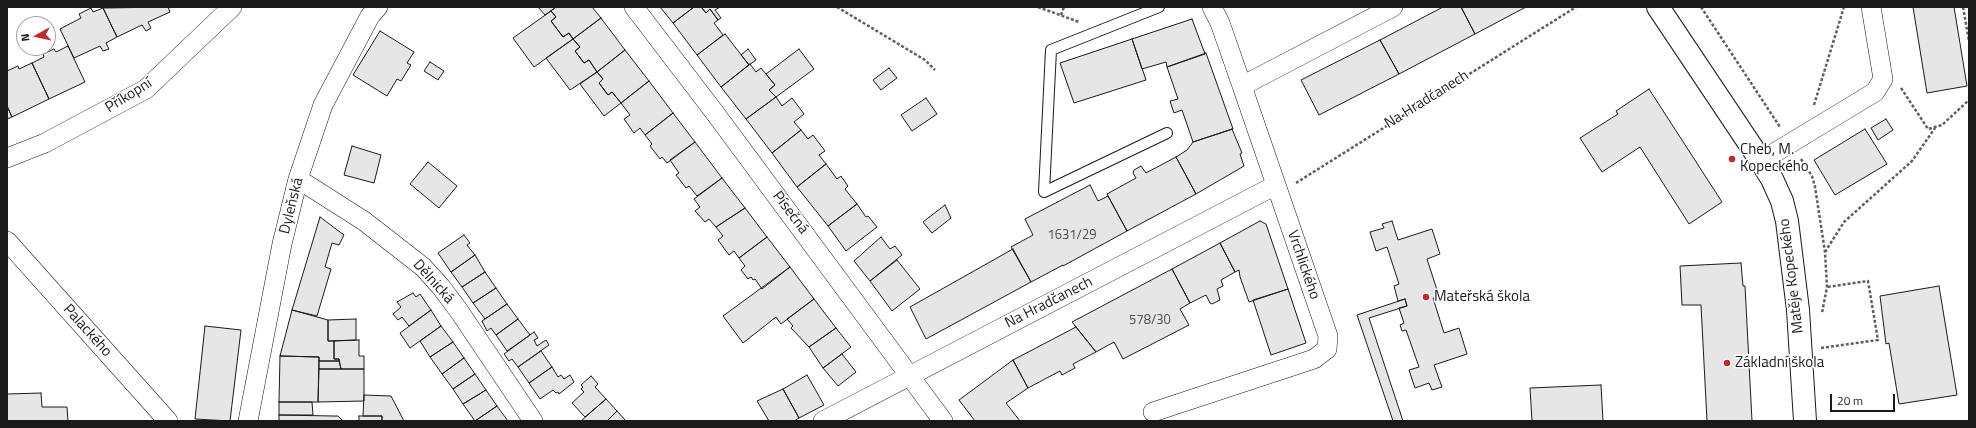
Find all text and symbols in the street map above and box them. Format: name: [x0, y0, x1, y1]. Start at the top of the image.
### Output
north arrow: [16, 16, 56, 56]
text: N: [17, 33, 34, 42]
street label: Na Hradčanech: [1382, 67, 1472, 133]
street label: Příkopní: [102, 75, 156, 117]
place label: Cheb, M. Kopeckého: [1740, 141, 1809, 176]
marker: Cheb, M. Kopeckého: [1727, 154, 1737, 164]
street label: Dyleňská: [276, 176, 308, 236]
street label: Písečná: [768, 188, 812, 238]
street label: Matěje Kopeckého: [1776, 217, 1808, 335]
house number: 1631/29: [1047, 228, 1097, 244]
street label: Vrchlického: [1283, 228, 1323, 302]
street label: Dělnická: [408, 256, 458, 308]
street label: Na Hradčanech: [1002, 273, 1096, 333]
place label: Mateřská škola: [1434, 288, 1530, 306]
marker: Mateřská škola: [1421, 292, 1431, 302]
street label: Palackého: [59, 301, 115, 361]
house number: 578/30: [1129, 313, 1171, 329]
place label: Základní škola: [1735, 354, 1824, 372]
marker: Základní škola: [1722, 358, 1732, 368]
scale bar: [1832, 386, 1897, 412]
text: 20 m: [1837, 391, 1863, 410]

